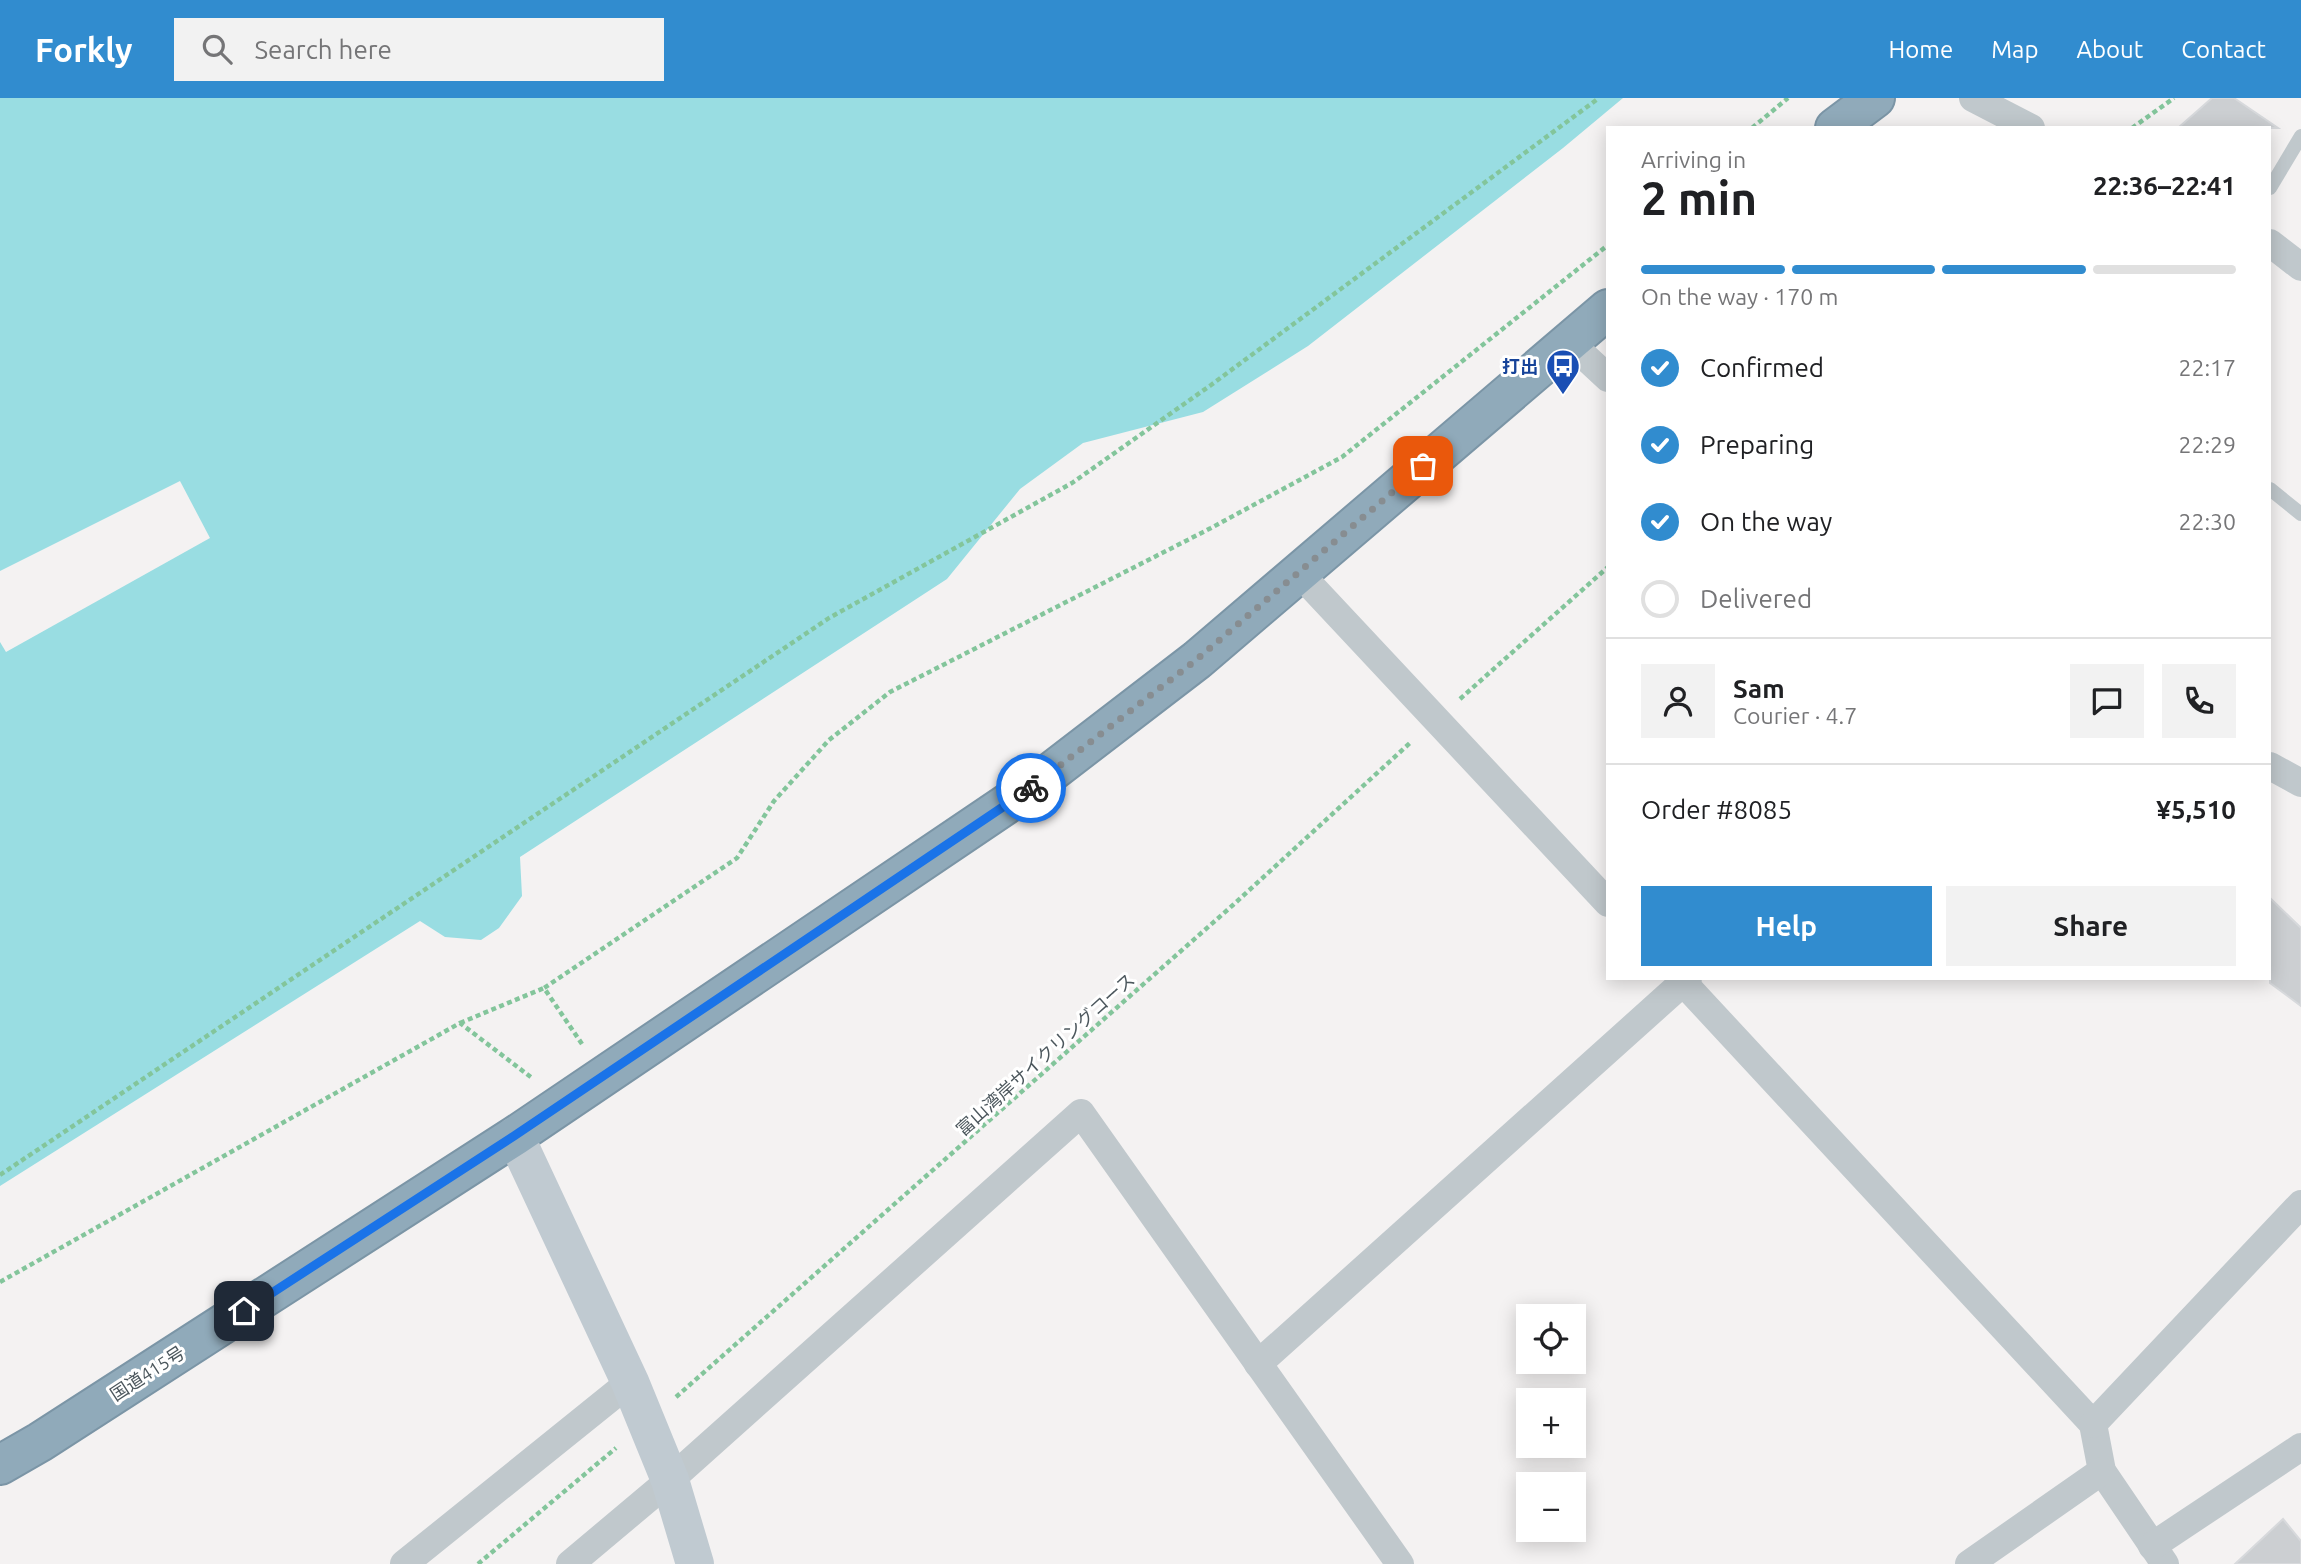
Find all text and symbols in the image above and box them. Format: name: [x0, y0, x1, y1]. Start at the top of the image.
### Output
search box: [174, 18, 664, 81]
icon: search: [198, 30, 236, 68]
text: Forkly: [35, 31, 132, 68]
text: Search here: [254, 35, 392, 64]
text: Home: [1888, 36, 1953, 63]
text: Map: [1991, 36, 2038, 63]
text: About: [2076, 36, 2143, 63]
text: Contact: [2181, 36, 2266, 63]
text: Arriving in: [1641, 147, 1746, 172]
text: 22:36–22:41: [2093, 171, 2236, 200]
text: 2 min: [1641, 172, 1757, 224]
text: On the way · 170 m: [1641, 284, 1838, 309]
bus stop icon: 打出: [1544, 347, 1582, 396]
icon: check: [1641, 349, 1679, 387]
text: Confirmed: [1700, 353, 1824, 382]
text: 22:17: [2178, 355, 2236, 380]
place label: 打出: [1502, 356, 1538, 376]
icon: check: [1641, 426, 1679, 464]
text: Preparing: [1700, 430, 1814, 459]
text: 22:29: [2178, 432, 2236, 457]
pin: [1393, 436, 1453, 496]
icon: bag: [1404, 447, 1442, 485]
icon: check: [1641, 503, 1679, 541]
text: On the way: [1700, 507, 1832, 536]
text: 22:30: [2178, 509, 2236, 534]
text: Delivered: [1700, 584, 1812, 613]
button: person: [1641, 664, 1715, 738]
button: chat: [2070, 664, 2144, 738]
button: phone: [2162, 664, 2236, 738]
text: Sam: [1733, 674, 1785, 703]
text: Courier · 4.7: [1733, 703, 1857, 728]
courier: [996, 753, 1066, 823]
icon: bike: [1012, 769, 1050, 807]
text: Order #8085: [1641, 795, 1792, 824]
text: ¥5,510: [2156, 795, 2236, 824]
button: Help: [1641, 886, 1932, 966]
button: Share: [1946, 886, 2236, 966]
street label: 富山湾岸サイクリングコース: [952, 969, 1138, 1139]
pin: [214, 1281, 274, 1341]
icon: home: [225, 1292, 263, 1330]
map controls: [1516, 1304, 1586, 1542]
button: locate: [1516, 1304, 1586, 1374]
street label: 国道415号: [106, 1342, 188, 1404]
button: +: [1516, 1388, 1586, 1458]
button: −: [1516, 1472, 1586, 1542]

